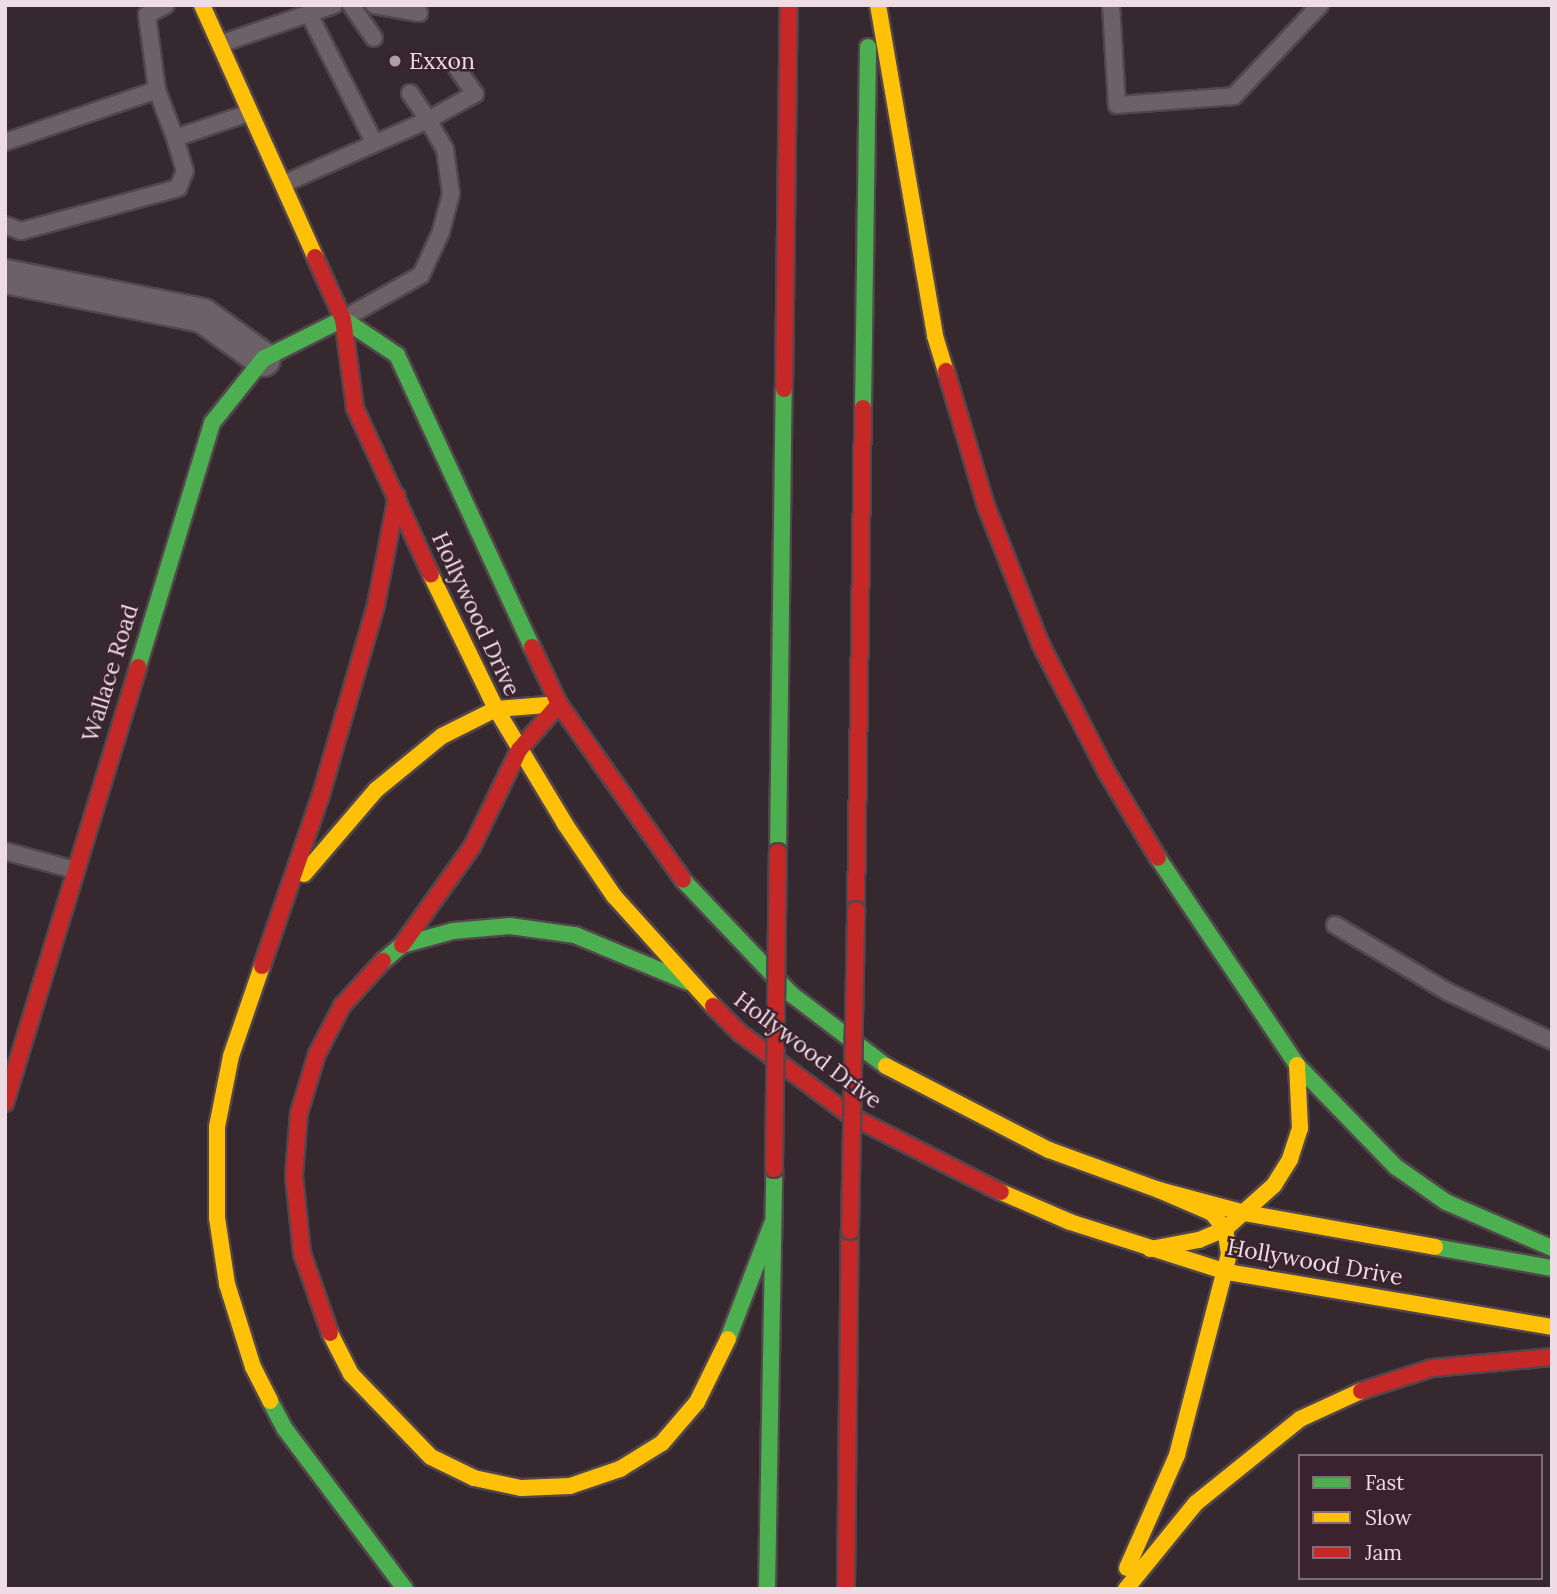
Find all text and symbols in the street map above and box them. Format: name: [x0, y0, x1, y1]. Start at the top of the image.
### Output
place label: Exxon: [409, 47, 475, 75]
marker: Exxon: [387, 53, 403, 69]
street label: Hollywood Drive: [426, 528, 526, 700]
street label: Wallace Road: [76, 601, 144, 745]
street label: Hollywood Drive: [729, 985, 887, 1115]
street label: Hollywood Drive: [1225, 1233, 1405, 1291]
legend: [1298, 1454, 1543, 1580]
text: Fast: [1365, 1469, 1404, 1496]
text: Slow: [1365, 1504, 1412, 1531]
text: Jam: [1365, 1539, 1402, 1566]

